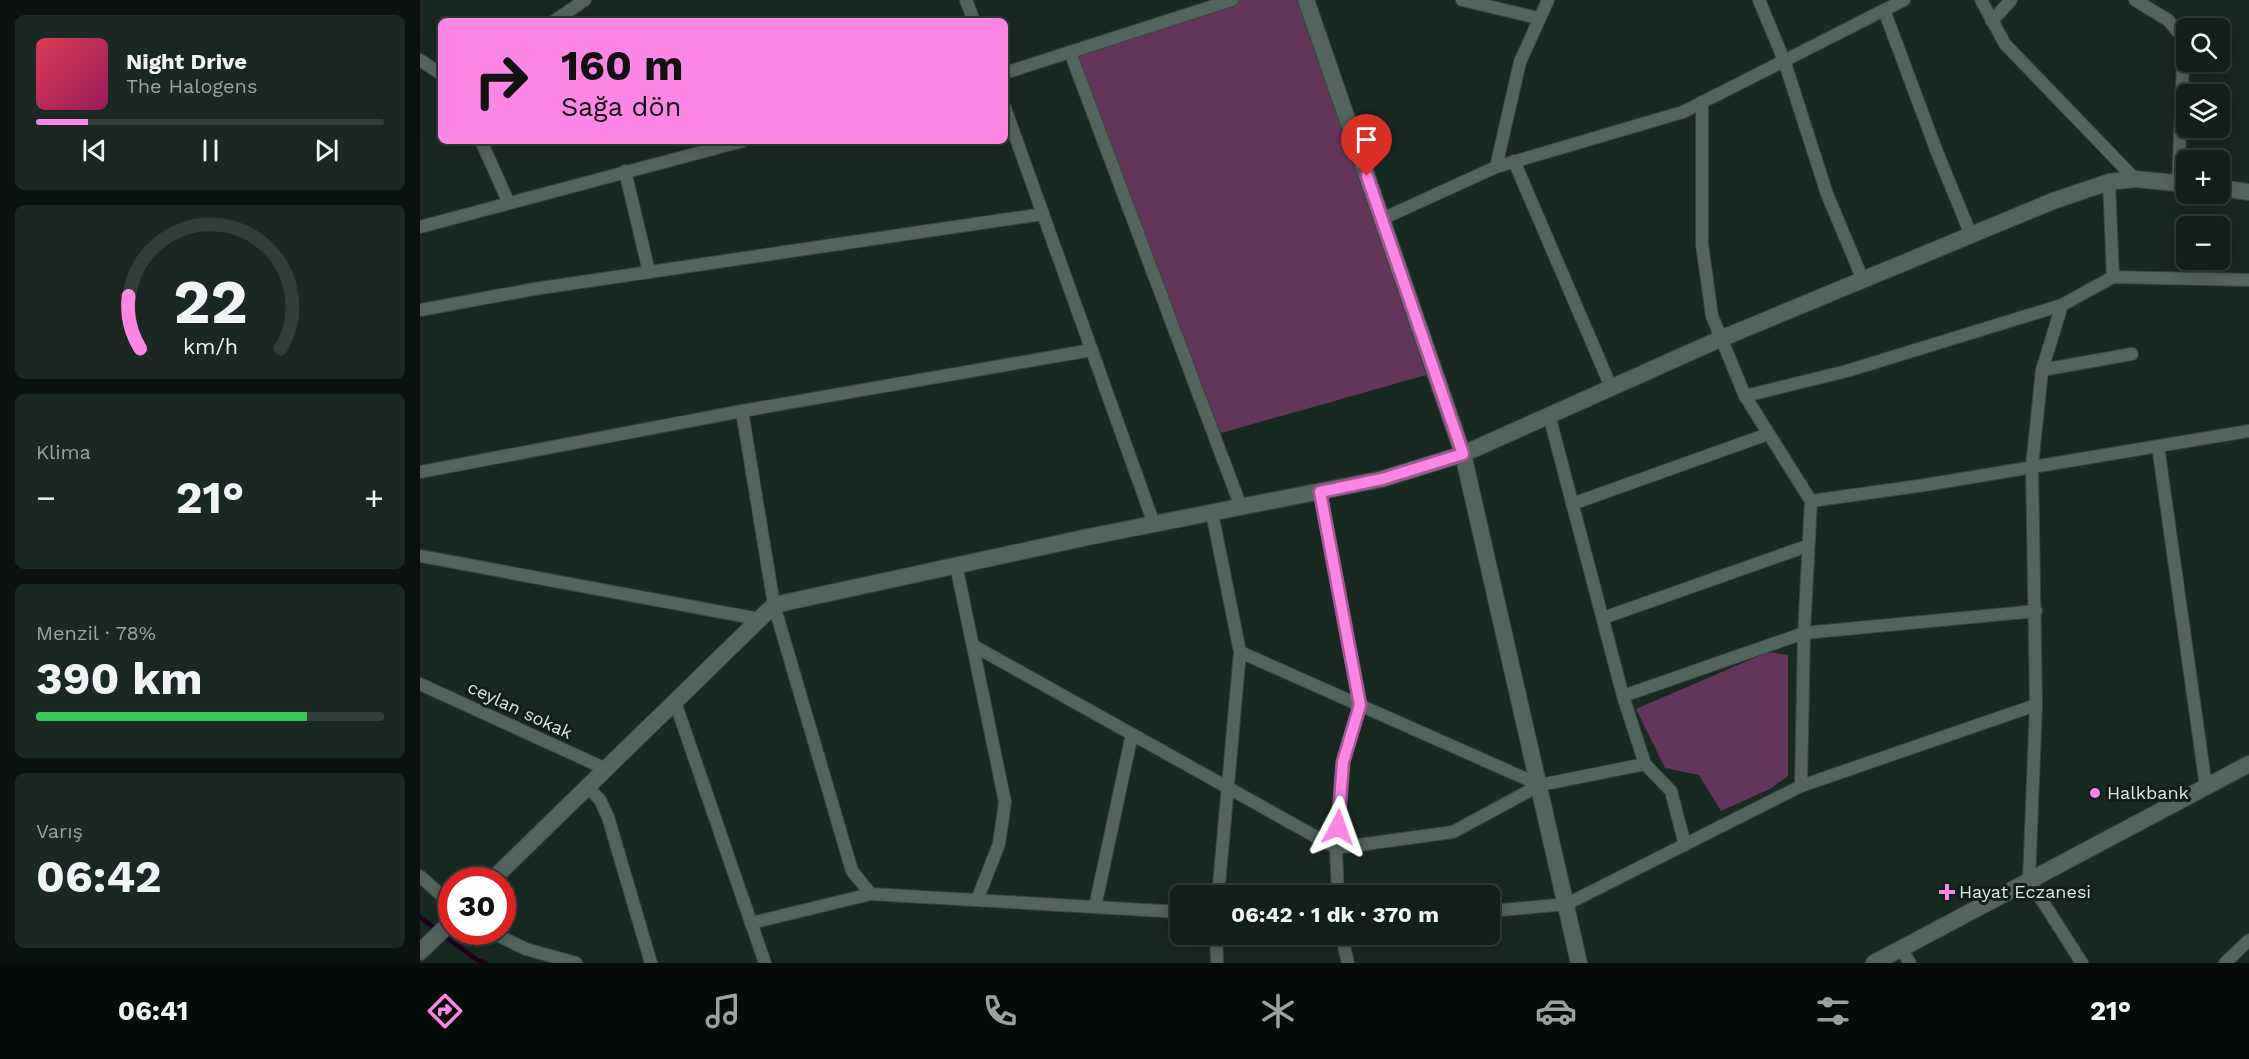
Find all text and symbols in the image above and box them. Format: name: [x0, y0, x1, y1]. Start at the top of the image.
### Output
map controls: [2176, 18, 2230, 270]
button: search: [2176, 18, 2230, 72]
text: 160 m: [561, 41, 684, 90]
icon: right: [462, 42, 540, 120]
text: Night Drive: [126, 49, 247, 74]
text: The Halogens: [126, 74, 258, 98]
button: layers: [2176, 84, 2230, 138]
text: Sağa dön: [561, 91, 681, 123]
pin: [1341, 114, 1392, 176]
icon: arrive: [1350, 123, 1383, 156]
icon: previous: [78, 134, 111, 167]
icon: pause: [194, 134, 227, 167]
icon: next: [310, 134, 343, 167]
button: +: [2176, 150, 2230, 204]
button: −: [2176, 216, 2230, 270]
text: 22: [173, 265, 247, 338]
text: km/h: [182, 334, 238, 359]
text: Klima: [36, 440, 91, 464]
text: 21°: [176, 471, 244, 524]
text: −: [36, 478, 56, 517]
text: +: [364, 478, 384, 517]
text: Menzil · 78%: [36, 621, 156, 645]
text: 390 km: [36, 652, 203, 705]
street label: ceylan sokak: [465, 676, 576, 743]
place label: Halkbank: [2107, 782, 2189, 803]
marker: Halkbank: [2088, 786, 2102, 800]
position arrow: [1306, 795, 1370, 859]
text: Varış: [36, 819, 83, 843]
text: 06:42: [36, 850, 162, 903]
speed limit sign: 30: [438, 867, 516, 945]
place label: Hayat Eczanesi: [1959, 881, 2091, 902]
marker: Hayat Eczanesi: [1940, 885, 1954, 899]
text: 06:42 · 1 dk · 370 m: [1231, 902, 1439, 927]
icon: directions: [424, 990, 466, 1032]
icon: music: [702, 990, 744, 1032]
icon: phone: [979, 990, 1021, 1032]
icon: climate: [1257, 990, 1299, 1032]
icon: car: [1535, 990, 1577, 1032]
icon: filters: [1812, 990, 1854, 1032]
text: 06:41: [118, 995, 188, 1027]
text: 21°: [2090, 995, 2131, 1027]

